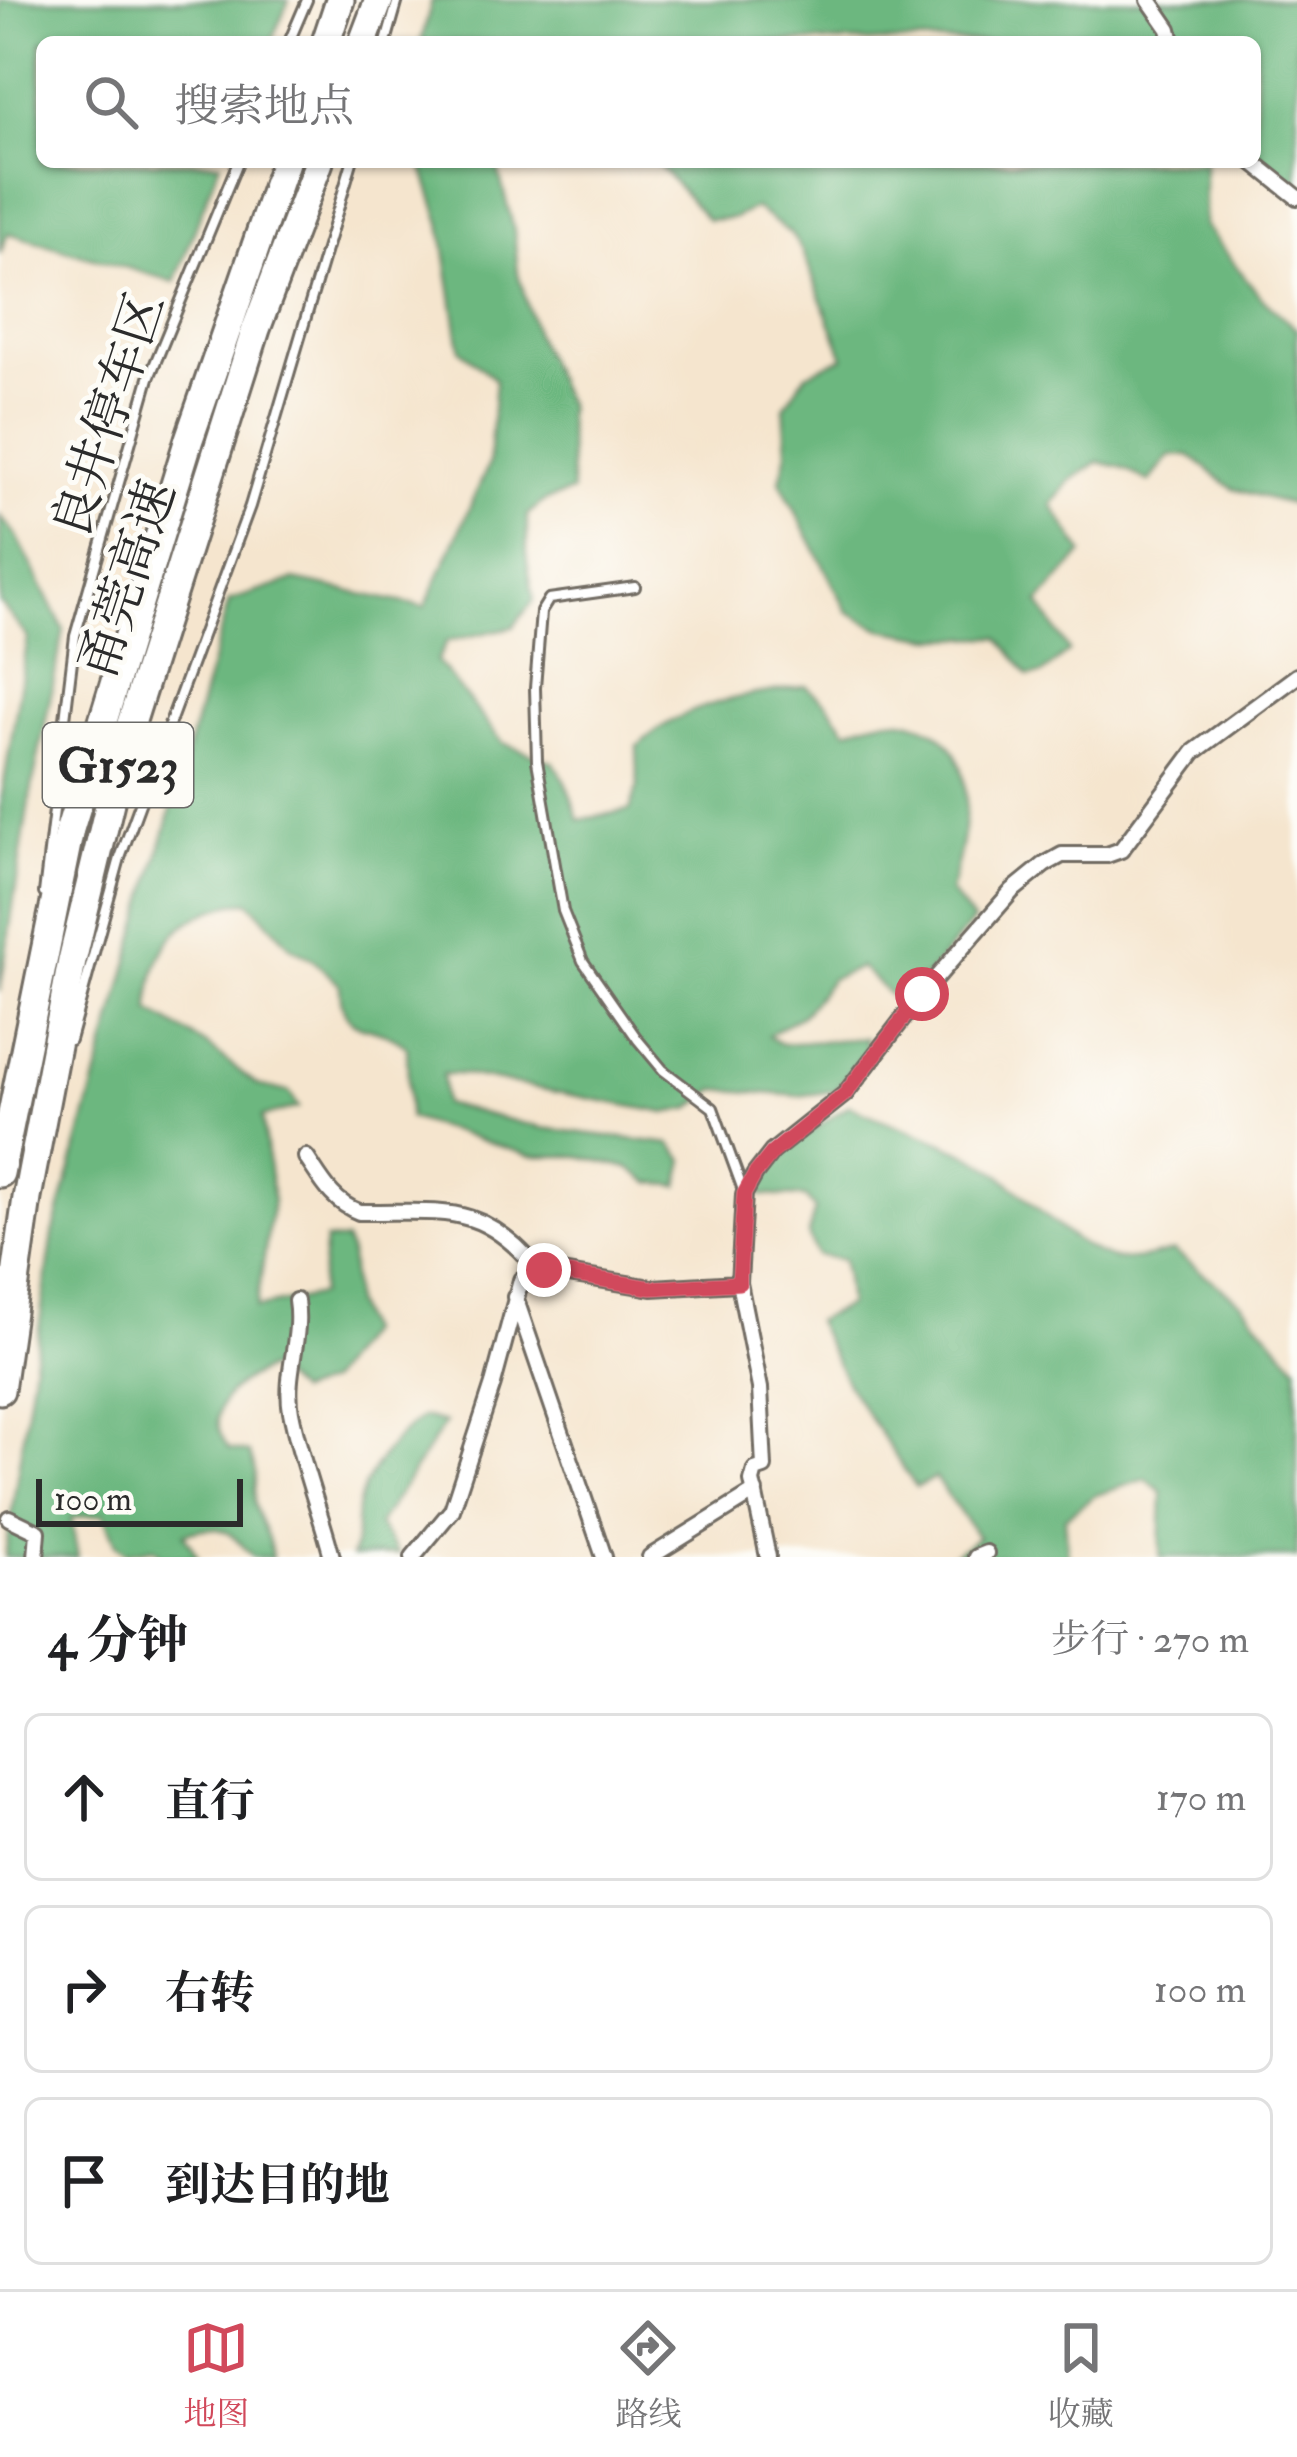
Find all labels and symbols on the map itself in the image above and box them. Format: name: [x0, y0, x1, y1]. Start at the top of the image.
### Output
street label: 良井停车区: [39, 284, 179, 547]
street label: 甬莞高速: [66, 473, 190, 687]
road number: G1523: [43, 723, 193, 807]
route start: [895, 967, 949, 1021]
route end: [517, 1243, 571, 1297]
scale bar: [36, 1473, 243, 1526]

